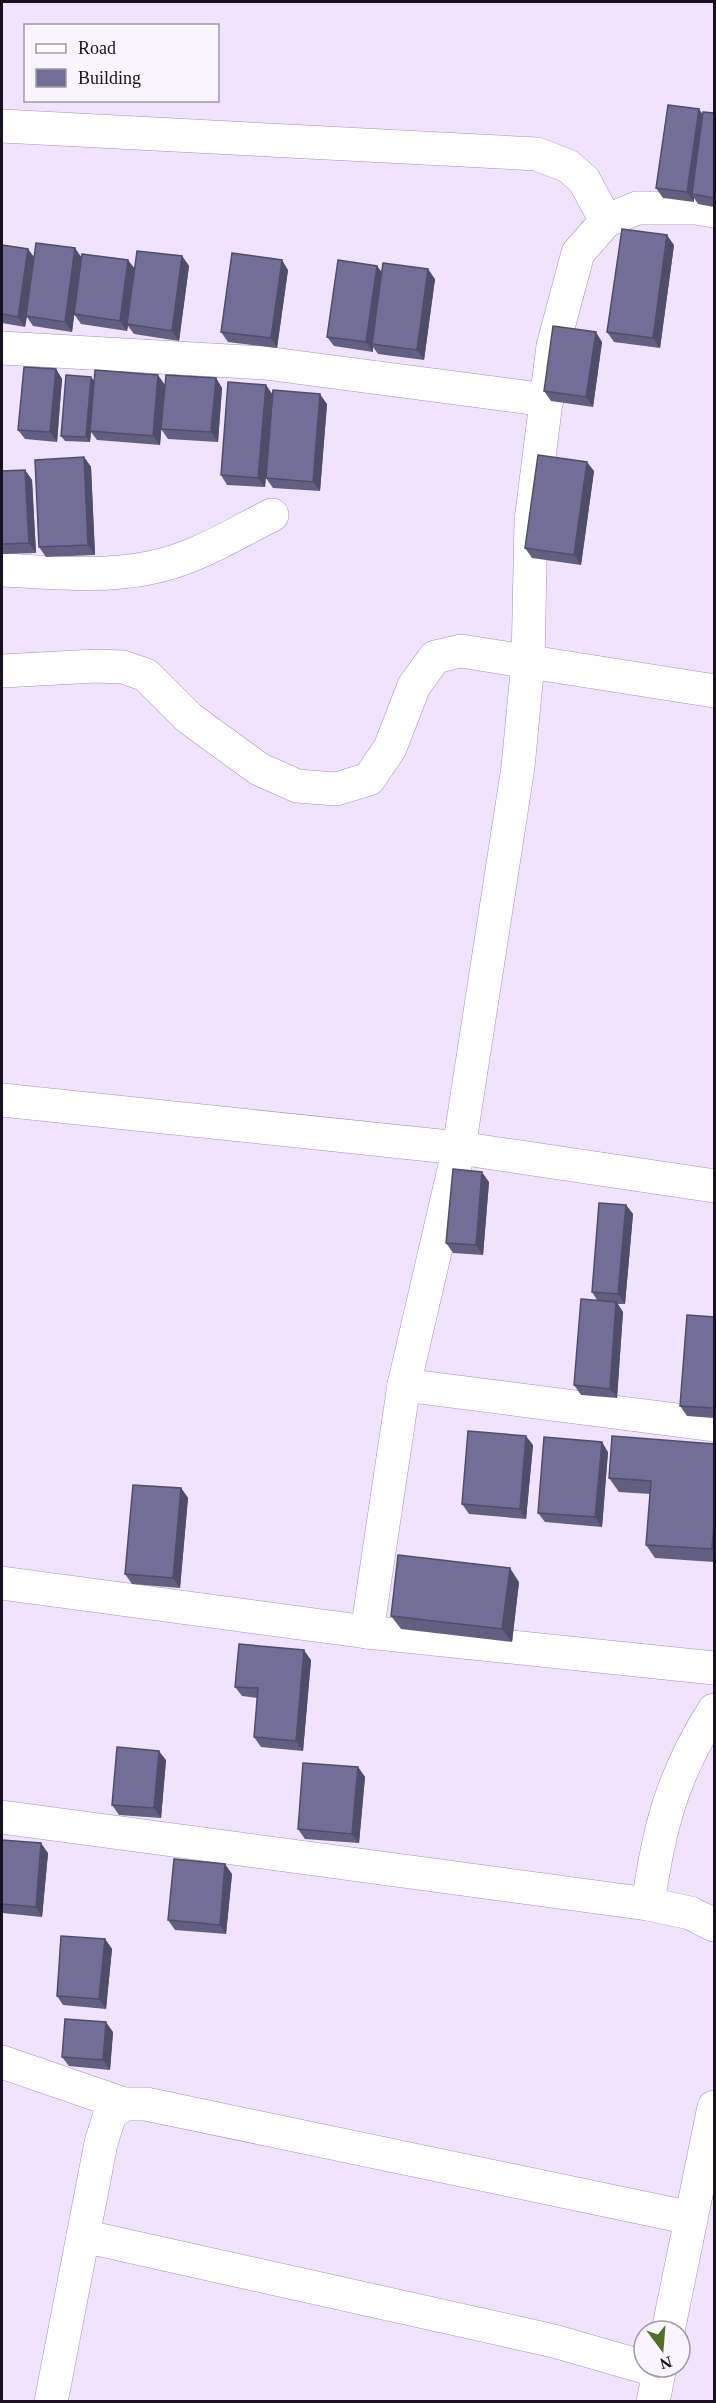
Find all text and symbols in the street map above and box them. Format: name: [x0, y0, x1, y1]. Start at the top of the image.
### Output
legend: [24, 24, 219, 102]
text: Road: [78, 38, 116, 58]
text: Building: [78, 68, 141, 88]
north arrow: [632, 2319, 692, 2379]
text: N: [658, 2353, 674, 2373]

